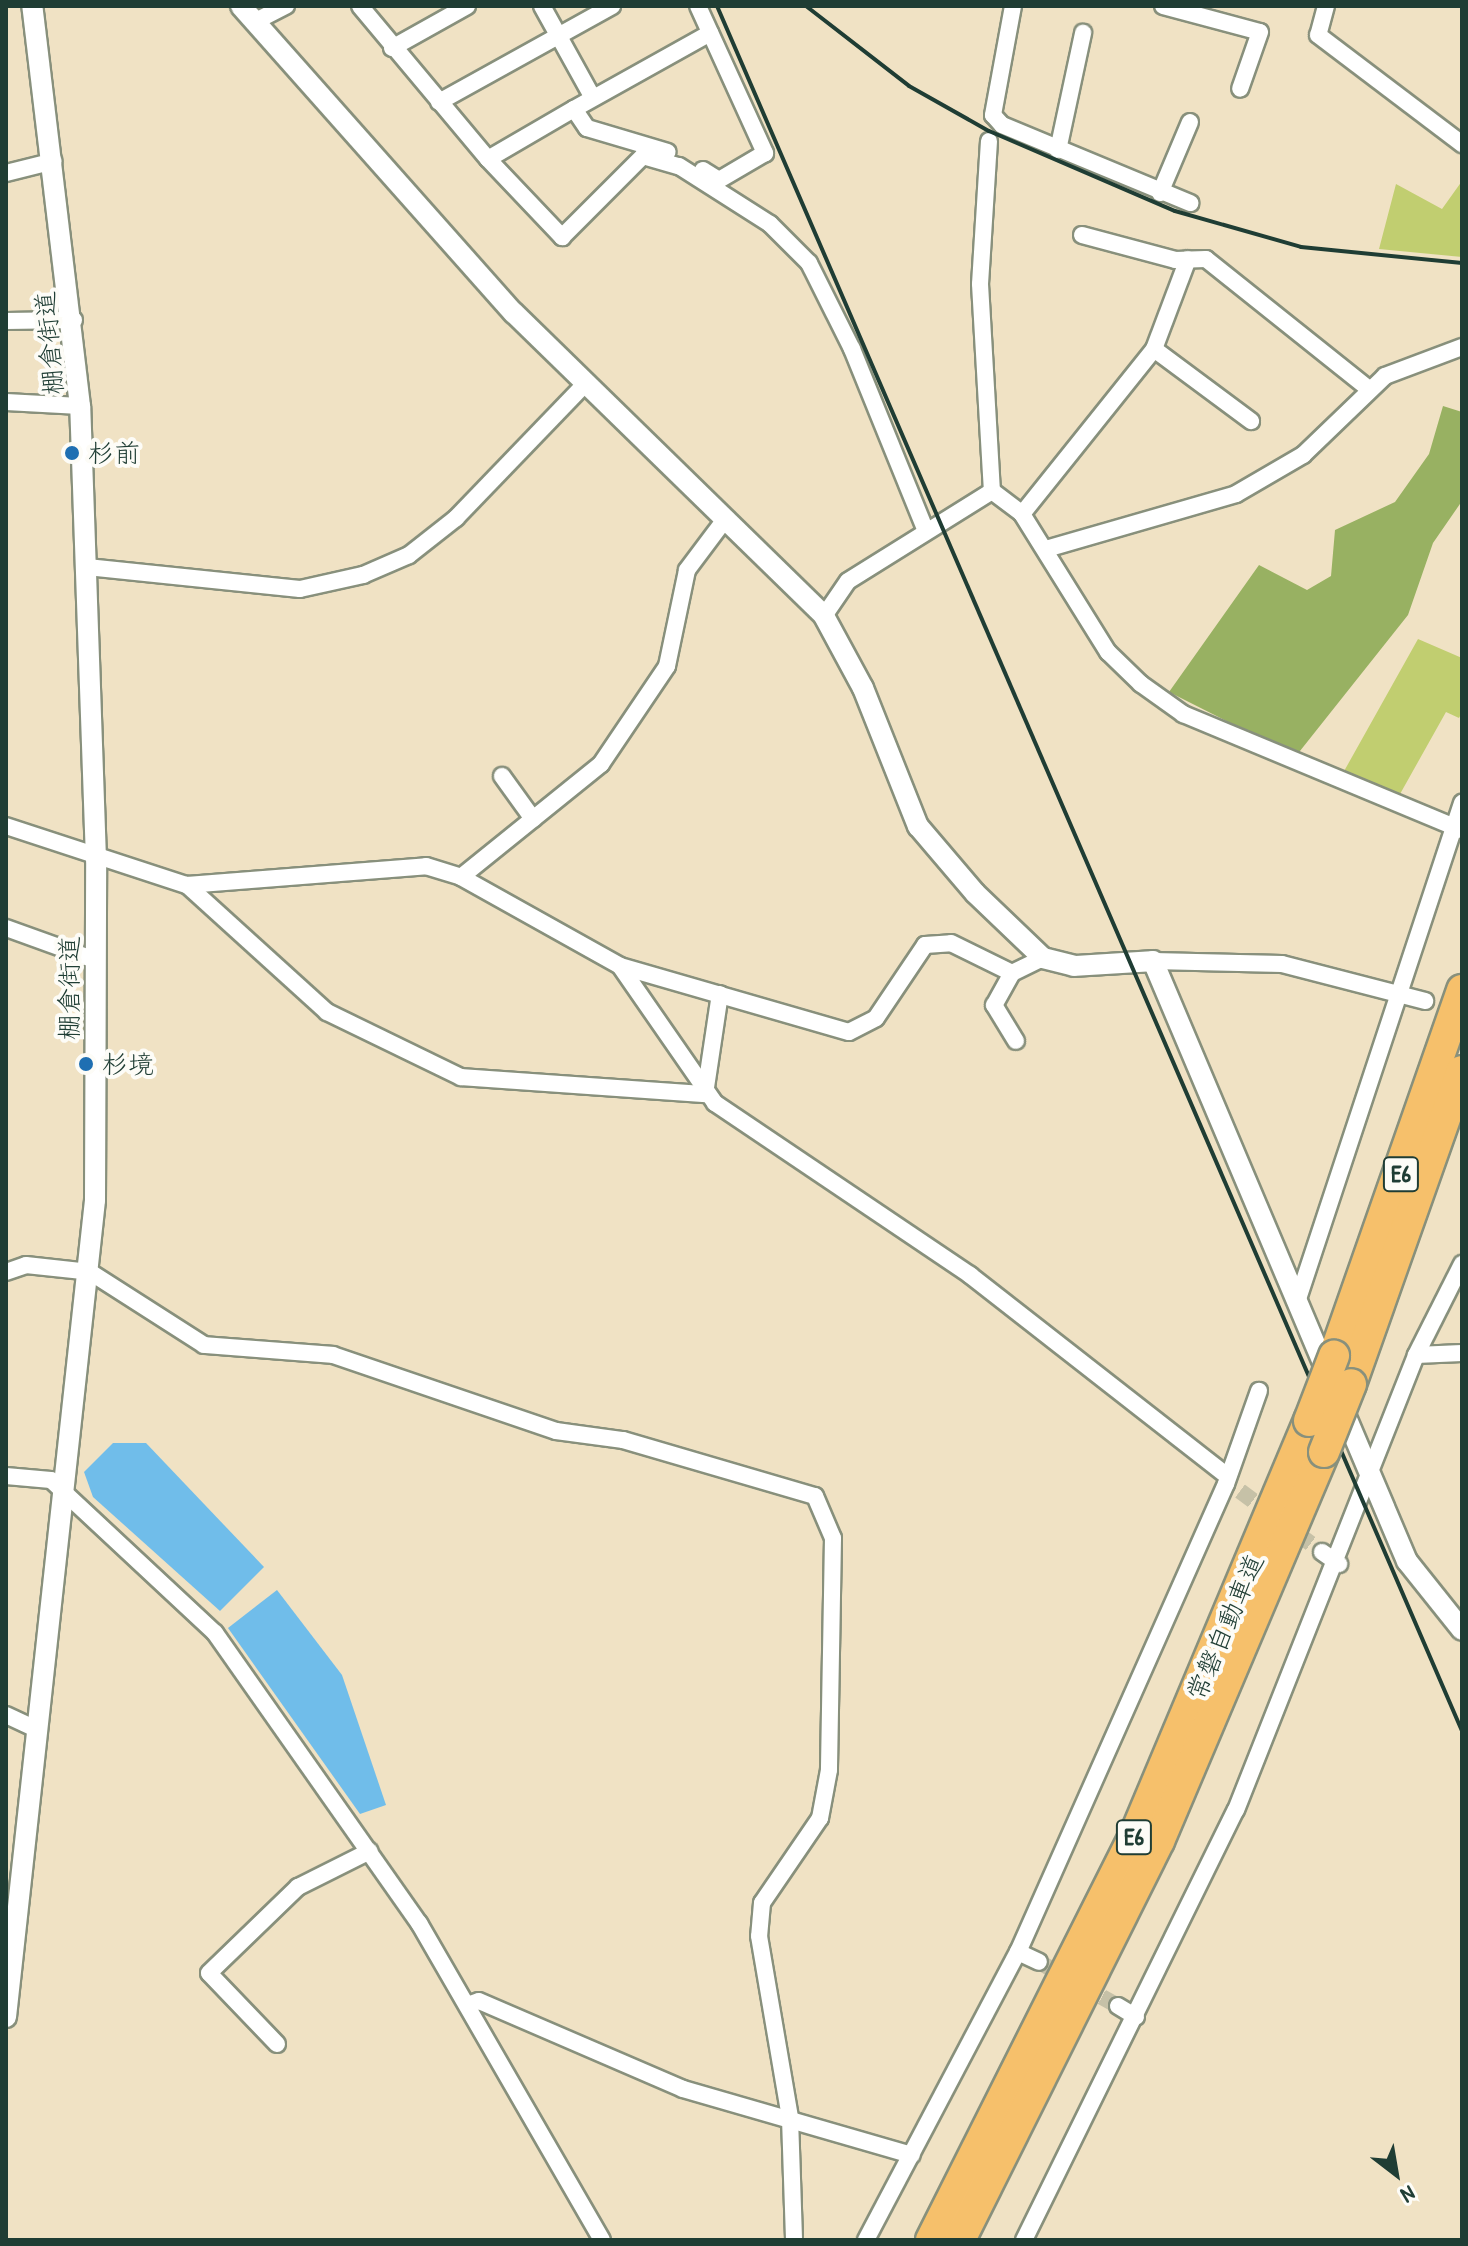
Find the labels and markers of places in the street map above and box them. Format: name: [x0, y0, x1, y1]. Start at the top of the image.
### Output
place label: 杉前: [88, 437, 140, 469]
marker: 杉前: [63, 444, 81, 462]
place label: 杉境: [102, 1048, 154, 1080]
marker: 杉境: [77, 1055, 95, 1073]

